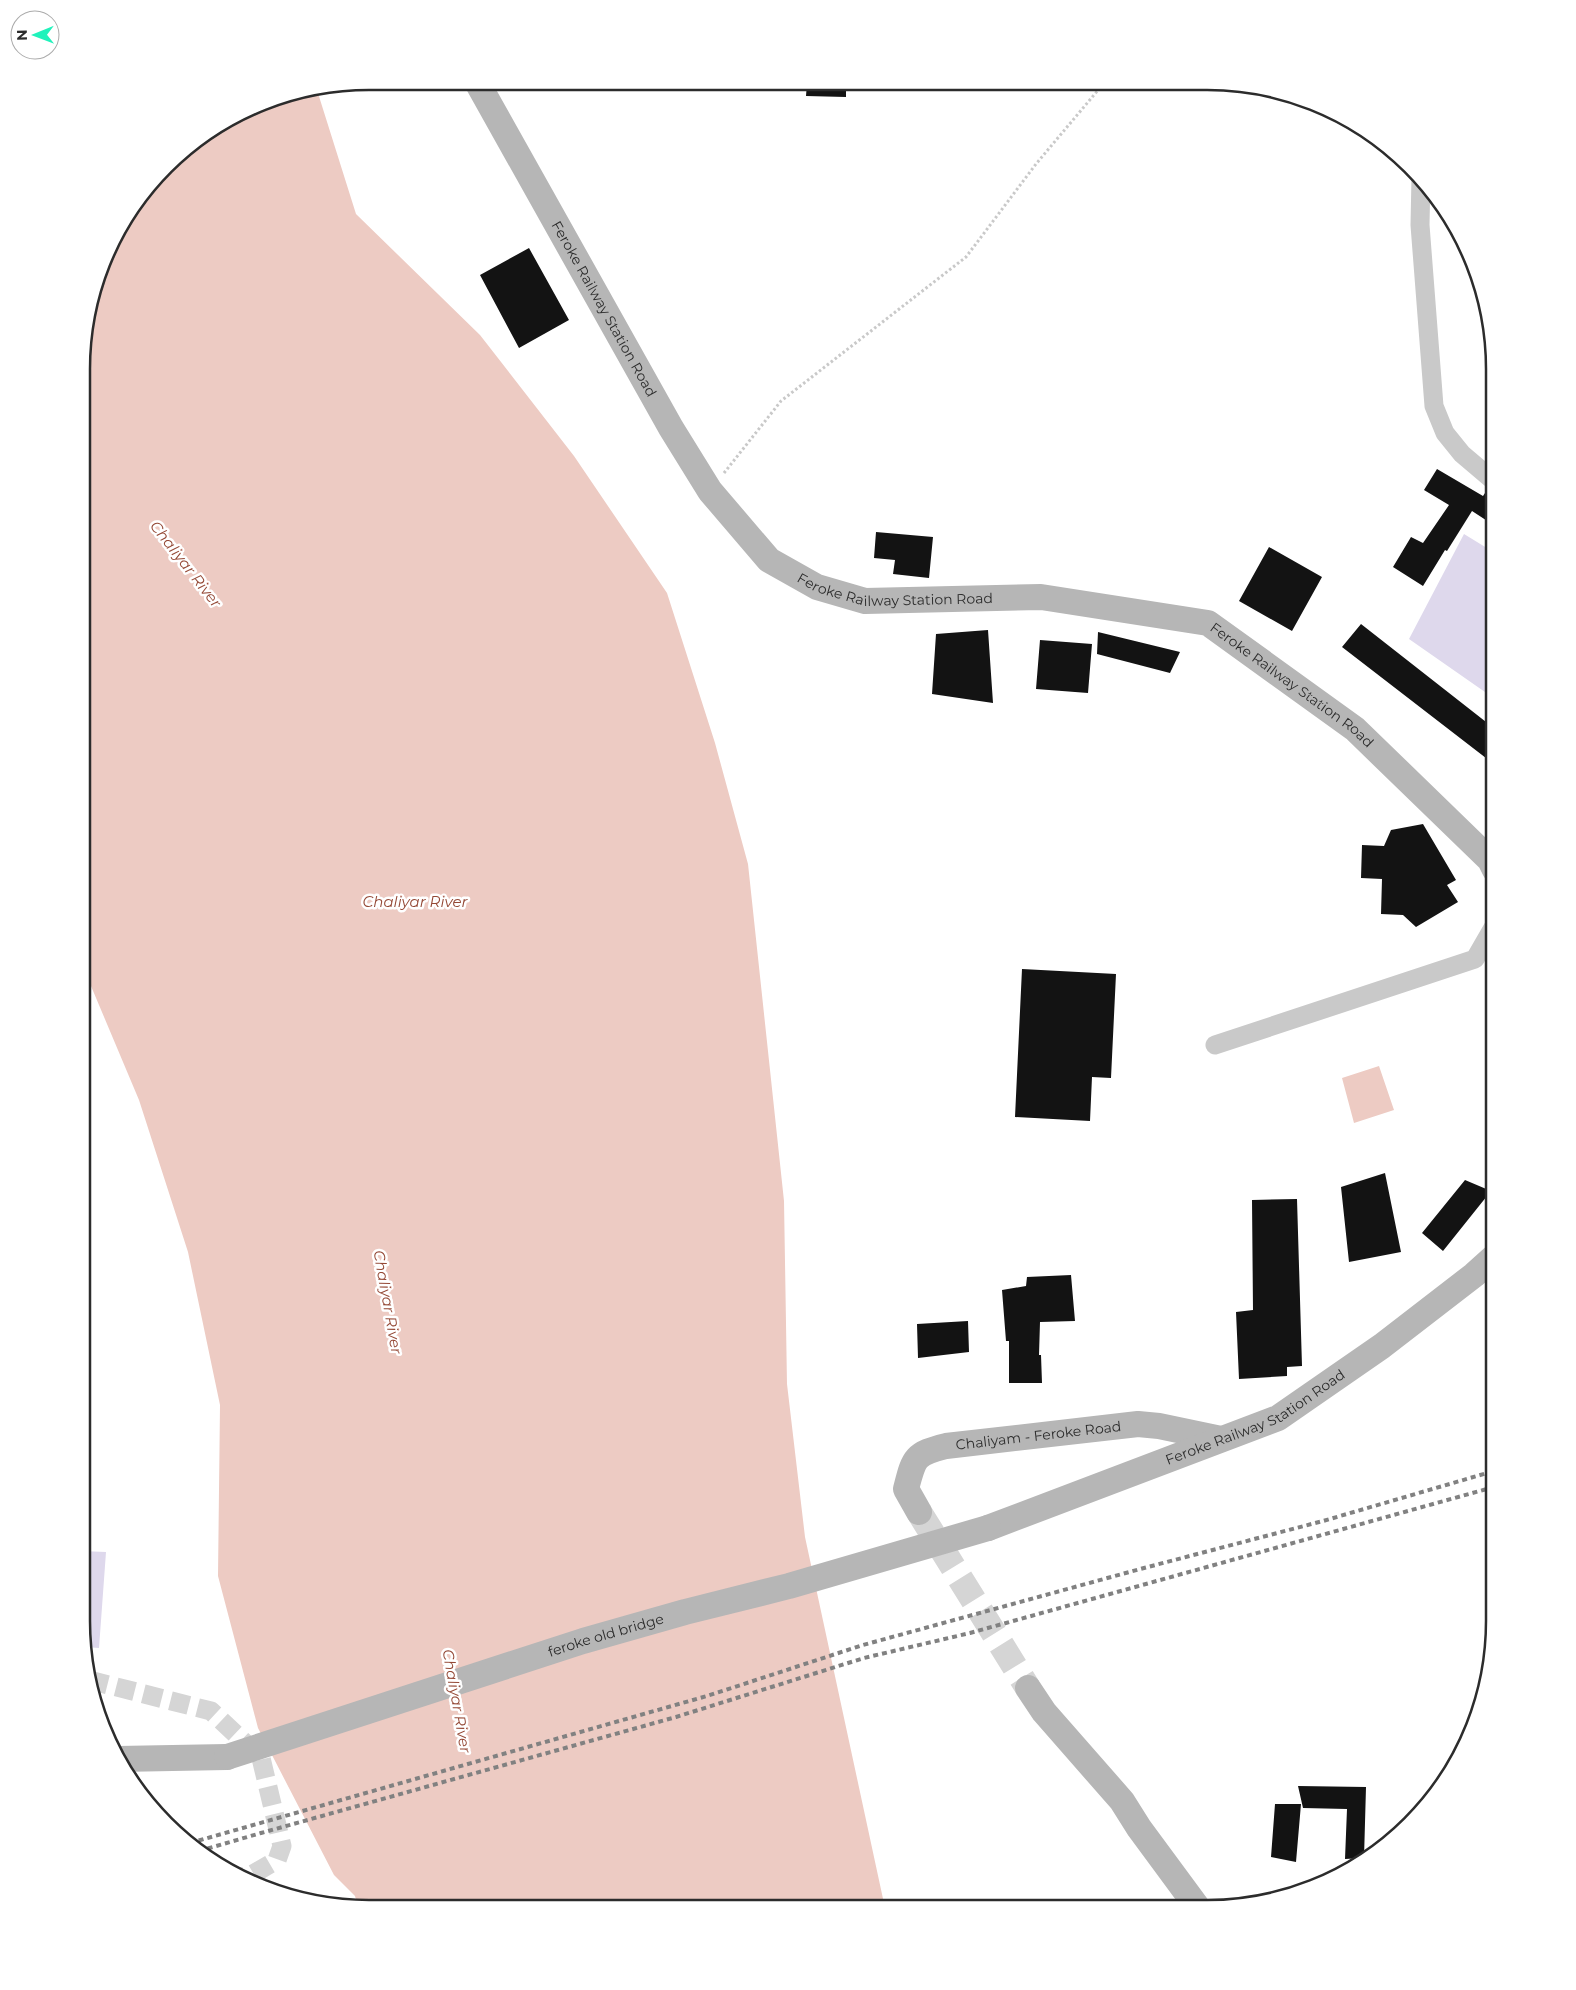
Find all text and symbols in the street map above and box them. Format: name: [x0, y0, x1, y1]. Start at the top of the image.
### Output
north arrow: [10, 10, 60, 60]
text: N: [13, 29, 31, 41]
street label: Feroke Railway Station Road: [548, 218, 661, 400]
water label: Chaliyar River: [146, 517, 226, 612]
street label: Feroke Railway Station Road: [794, 569, 993, 610]
street label: Feroke Railway Station Road: [1207, 619, 1377, 751]
water label: Chaliyar River: [363, 892, 468, 911]
water label: Chaliyar River: [370, 1249, 407, 1356]
street label: Feroke Railway Station Road: [1163, 1365, 1348, 1469]
street label: Chaliyam - Feroke Road: [955, 1417, 1122, 1454]
street label: feroke old bridge: [546, 1610, 666, 1661]
water label: Chaliyar River: [439, 1648, 476, 1755]

